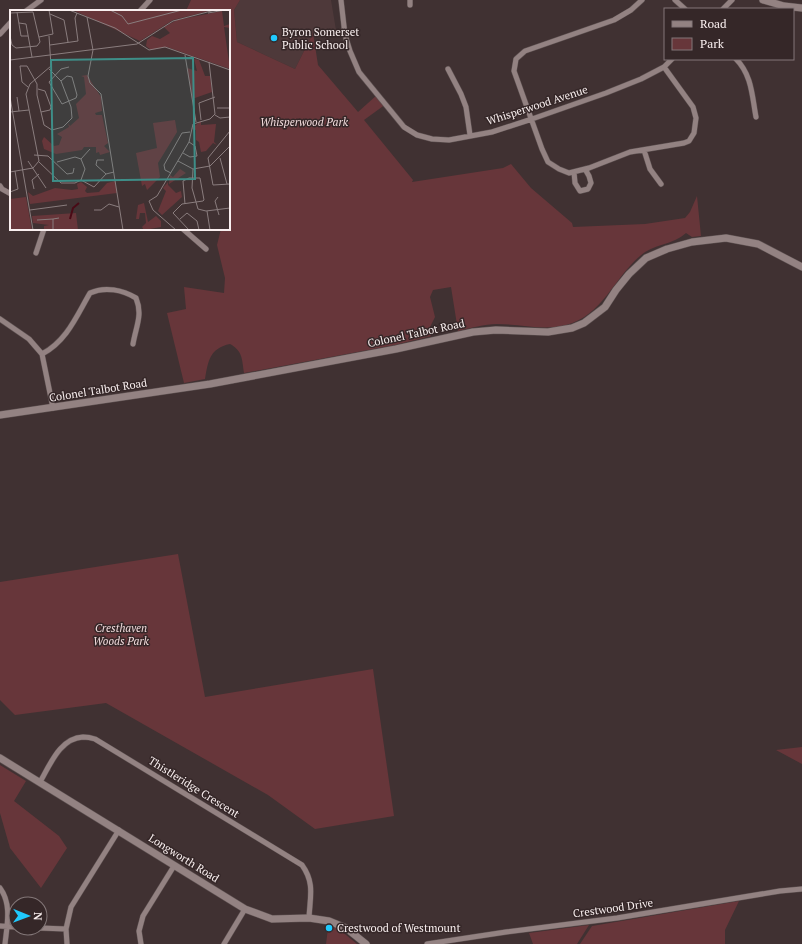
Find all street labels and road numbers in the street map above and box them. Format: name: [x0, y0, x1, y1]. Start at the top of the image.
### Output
street label: Whisperwood Avenue: [485, 82, 590, 128]
street label: Colonel Talbot Road: [366, 316, 466, 350]
street label: Colonel Talbot Road: [48, 375, 148, 405]
street label: Thistleridge Crescent: [146, 753, 242, 821]
street label: Longworth Road: [146, 831, 222, 885]
street label: Crestwood Drive: [572, 895, 654, 921]

